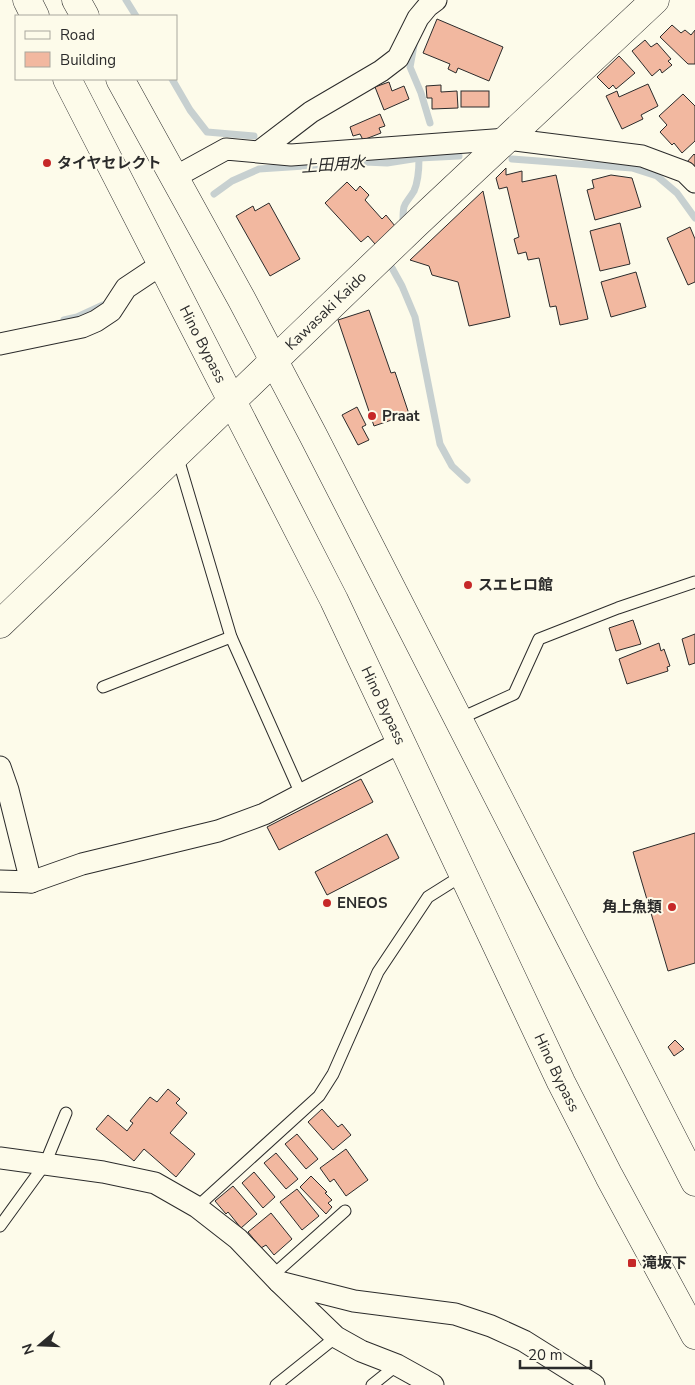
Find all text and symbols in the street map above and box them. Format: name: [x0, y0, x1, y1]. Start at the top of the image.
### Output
legend: [15, 15, 178, 80]
text: Road: [60, 25, 95, 45]
text: Building: [60, 50, 116, 70]
water label: 上田用水: [300, 152, 368, 178]
place label: タイヤセレクト: [57, 153, 162, 173]
marker: タイヤセレクト: [41, 157, 53, 169]
street label: Kawasaki Kaido: [281, 267, 371, 355]
street label: Hino Bypass: [175, 302, 231, 386]
place label: Praat: [382, 406, 420, 426]
marker: Praat: [366, 410, 378, 422]
place label: スエヒロ館: [478, 575, 553, 595]
marker: スエヒロ館: [462, 579, 474, 591]
street label: Hino Bypass: [357, 663, 411, 748]
place label: ENEOS: [337, 893, 387, 913]
marker: ENEOS: [321, 897, 333, 909]
place label: 角上魚類: [602, 897, 662, 917]
marker: 角上魚類: [666, 901, 678, 913]
street label: Hino Bypass: [530, 1030, 585, 1115]
place label: 滝坂下: [642, 1253, 687, 1273]
marker: 滝坂下: [626, 1257, 638, 1269]
north arrow: [15, 1320, 65, 1370]
scale bar: [520, 1338, 591, 1370]
text: N: [17, 1341, 39, 1357]
text: 20 m: [528, 1345, 563, 1365]

